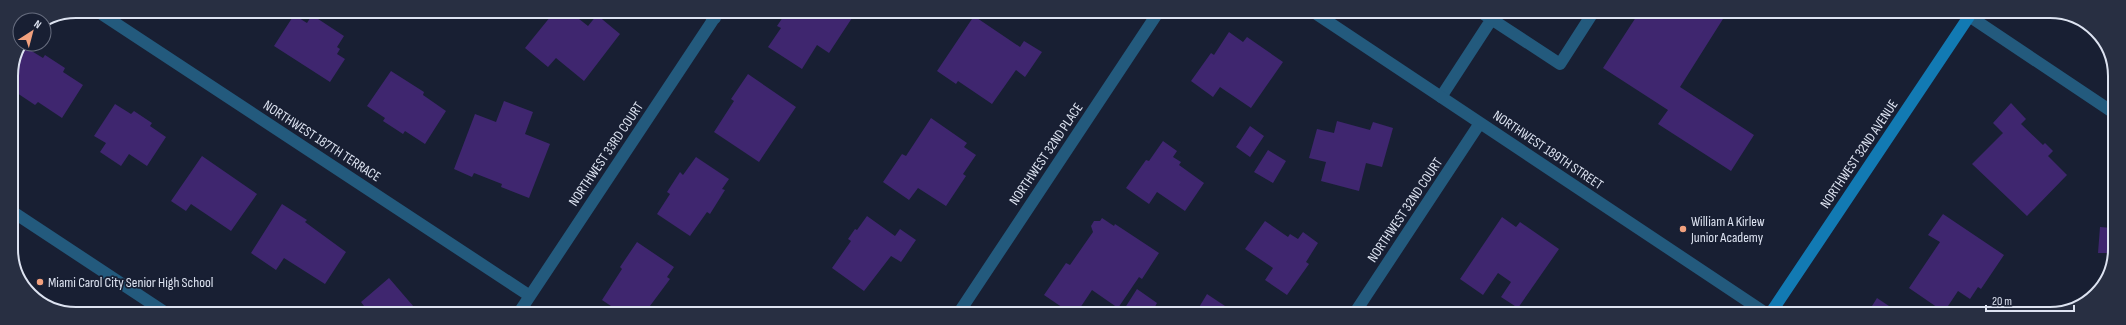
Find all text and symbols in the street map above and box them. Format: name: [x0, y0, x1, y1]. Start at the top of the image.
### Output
north arrow: [12, 12, 52, 52]
text: N: [31, 17, 44, 31]
street label: NORTHWEST 32ND AVENUE: [1816, 96, 1902, 211]
street label: NORTHWEST 187TH TERRACE: [260, 97, 384, 185]
street label: NORTHWEST 33RD COURT: [565, 99, 647, 209]
street label: NORTHWEST 32ND PLACE: [1006, 100, 1087, 208]
street label: NORTHWEST 189TH STREET: [1490, 107, 1607, 193]
street label: NORTHWEST 32ND COURT: [1364, 154, 1446, 265]
place label: William A Kirlew Junior Academy: [1690, 213, 1765, 246]
marker: William A Kirlew Junior Academy: [1678, 224, 1688, 234]
place label: Miami Carol City Senior High School: [48, 274, 213, 291]
marker: Miami Carol City Senior High School: [35, 277, 45, 287]
scale bar: [1986, 287, 2074, 313]
text: 20 m: [1992, 294, 2012, 309]

